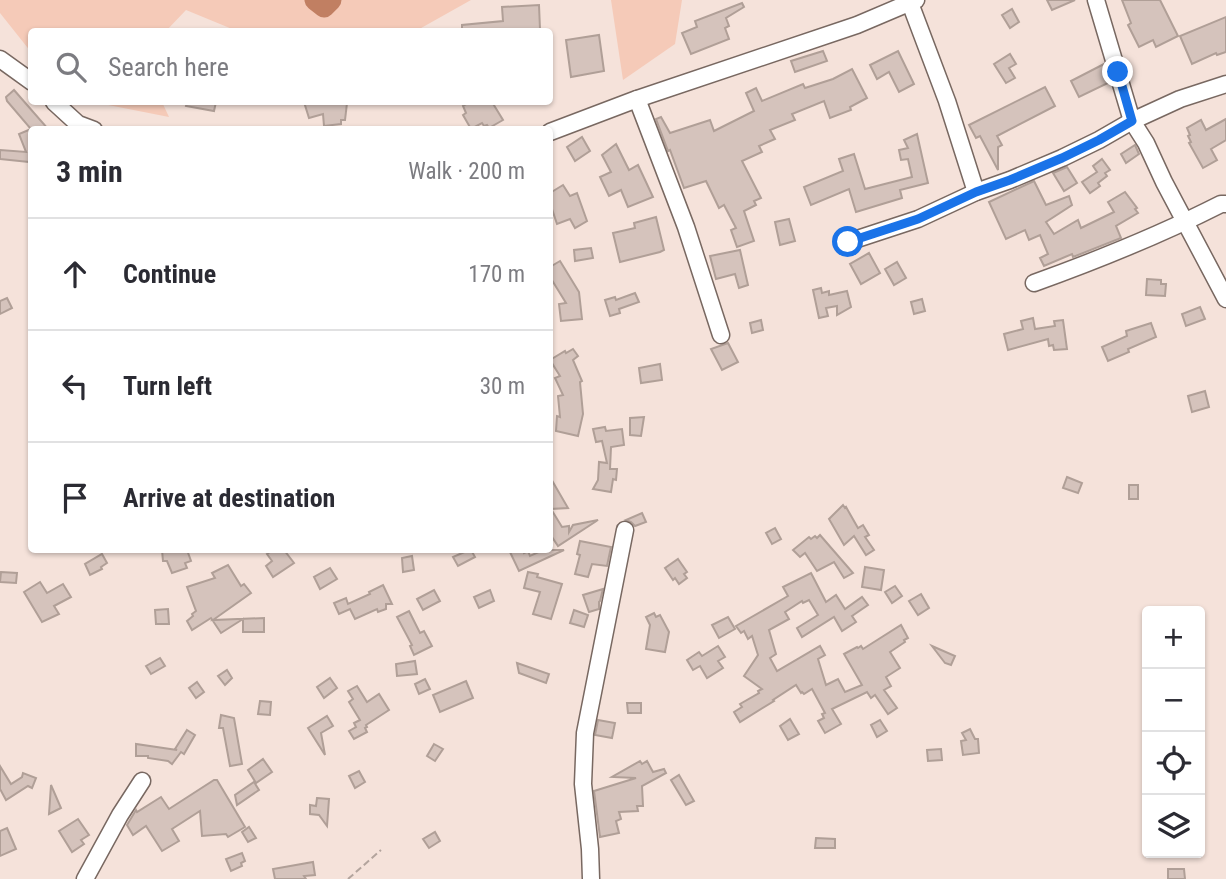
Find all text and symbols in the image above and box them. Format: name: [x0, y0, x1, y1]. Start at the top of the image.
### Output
search box: [28, 28, 553, 105]
icon: search: [52, 48, 90, 86]
text: Search here: [108, 52, 229, 82]
route end: [1102, 56, 1133, 87]
text: 3 min: [56, 154, 123, 189]
text: Walk · 200 m: [408, 158, 525, 185]
route start: [832, 226, 863, 257]
icon: ahead: [56, 255, 94, 293]
text: Continue: [123, 259, 216, 289]
text: 170 m: [468, 261, 525, 288]
icon: left: [56, 367, 94, 405]
text: Turn left: [123, 371, 212, 401]
text: 30 m: [480, 373, 525, 400]
icon: arrive: [56, 479, 94, 517]
text: Arrive at destination: [123, 483, 335, 513]
map controls: [1142, 606, 1205, 858]
button: +: [1142, 606, 1205, 669]
button: −: [1142, 669, 1205, 732]
button: locate: [1142, 732, 1205, 795]
button: layers: [1142, 795, 1205, 858]

